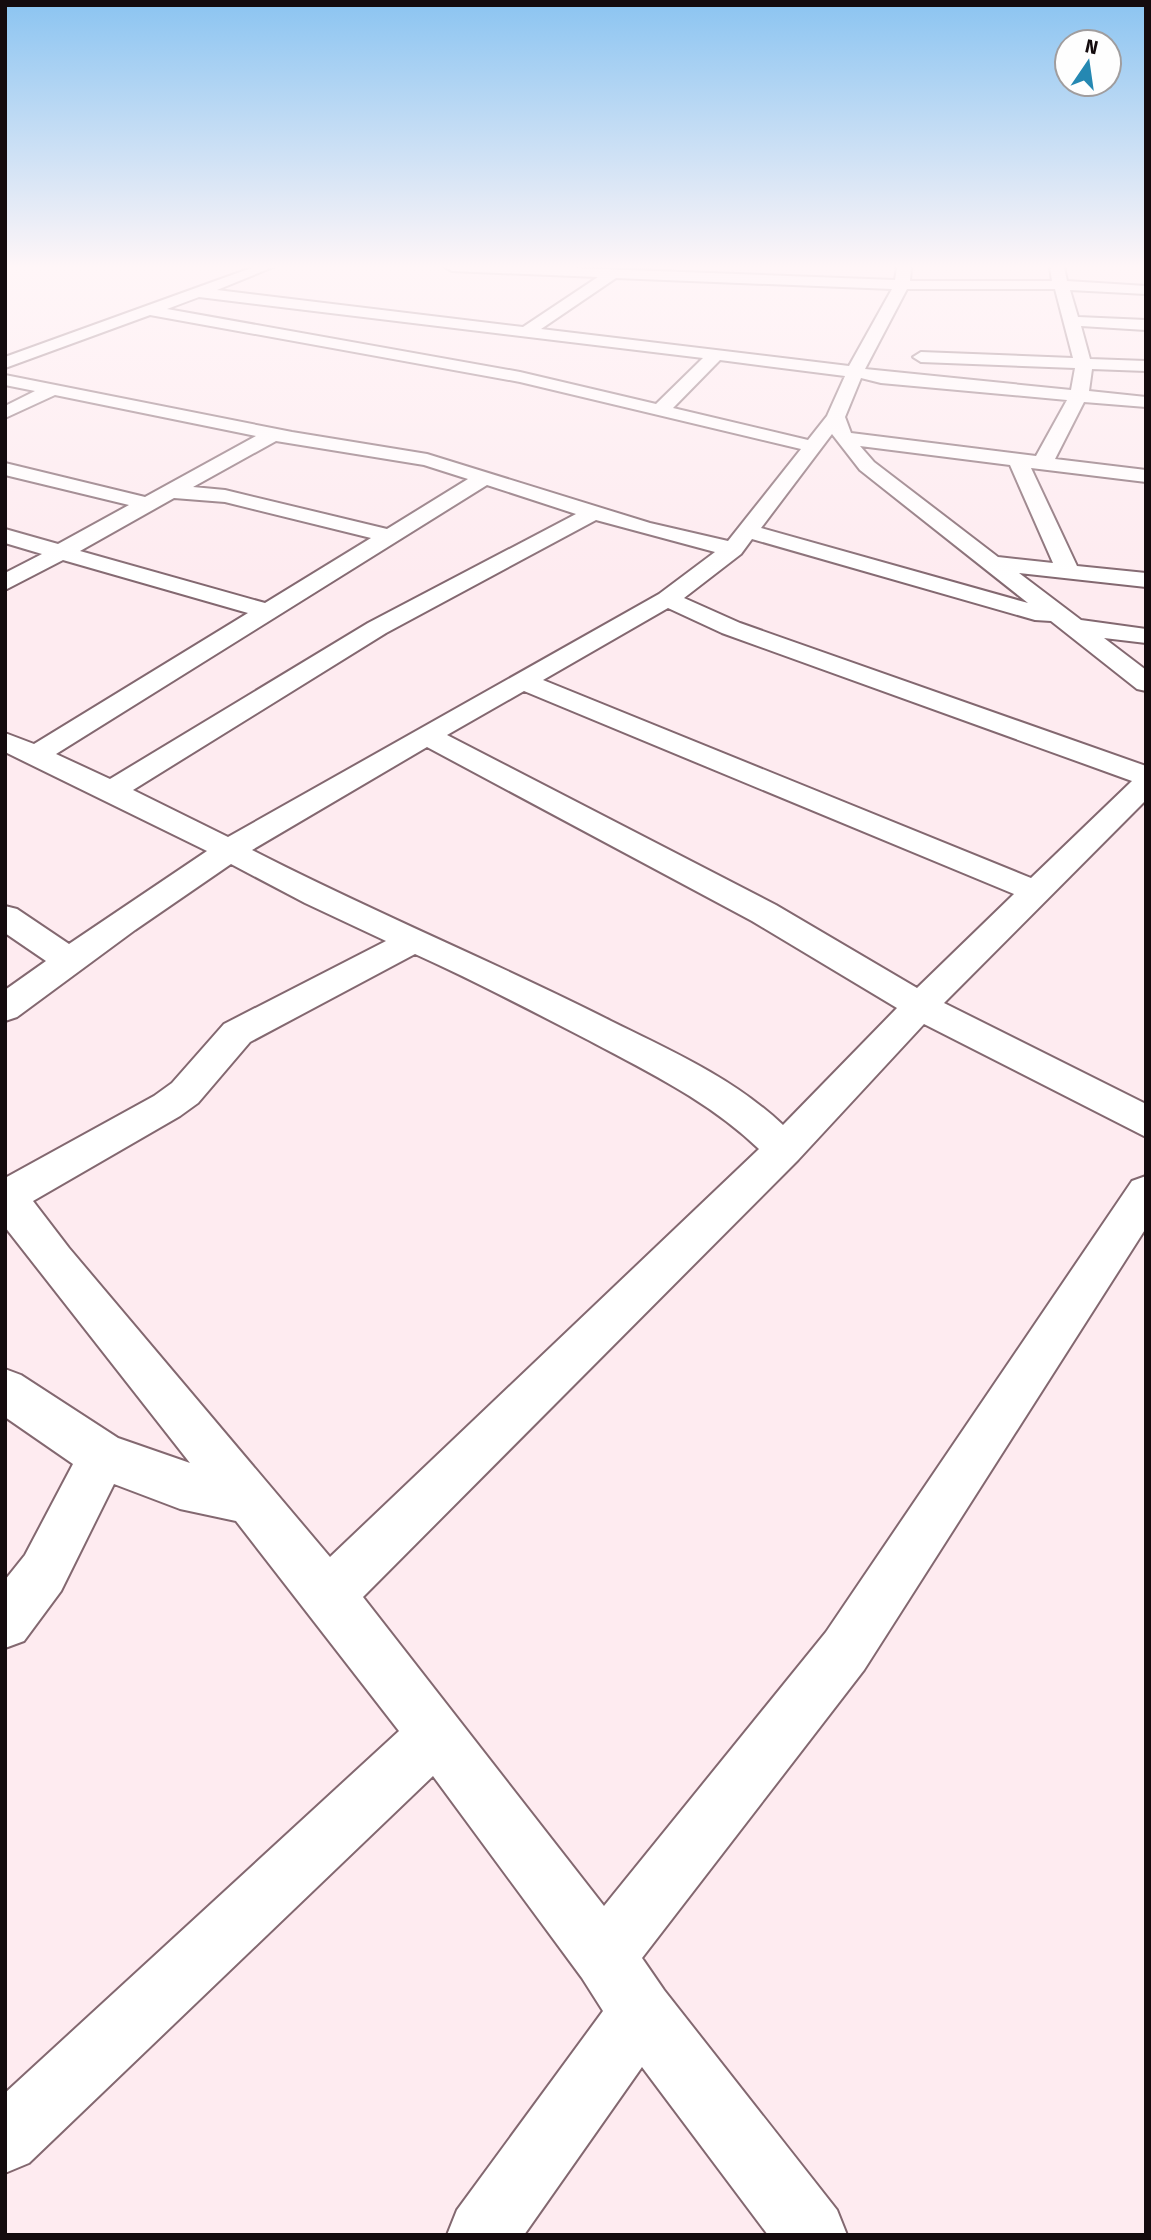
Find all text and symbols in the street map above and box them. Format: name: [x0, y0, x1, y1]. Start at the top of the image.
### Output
north arrow: [1053, 28, 1123, 98]
text: N: [1083, 34, 1100, 60]

